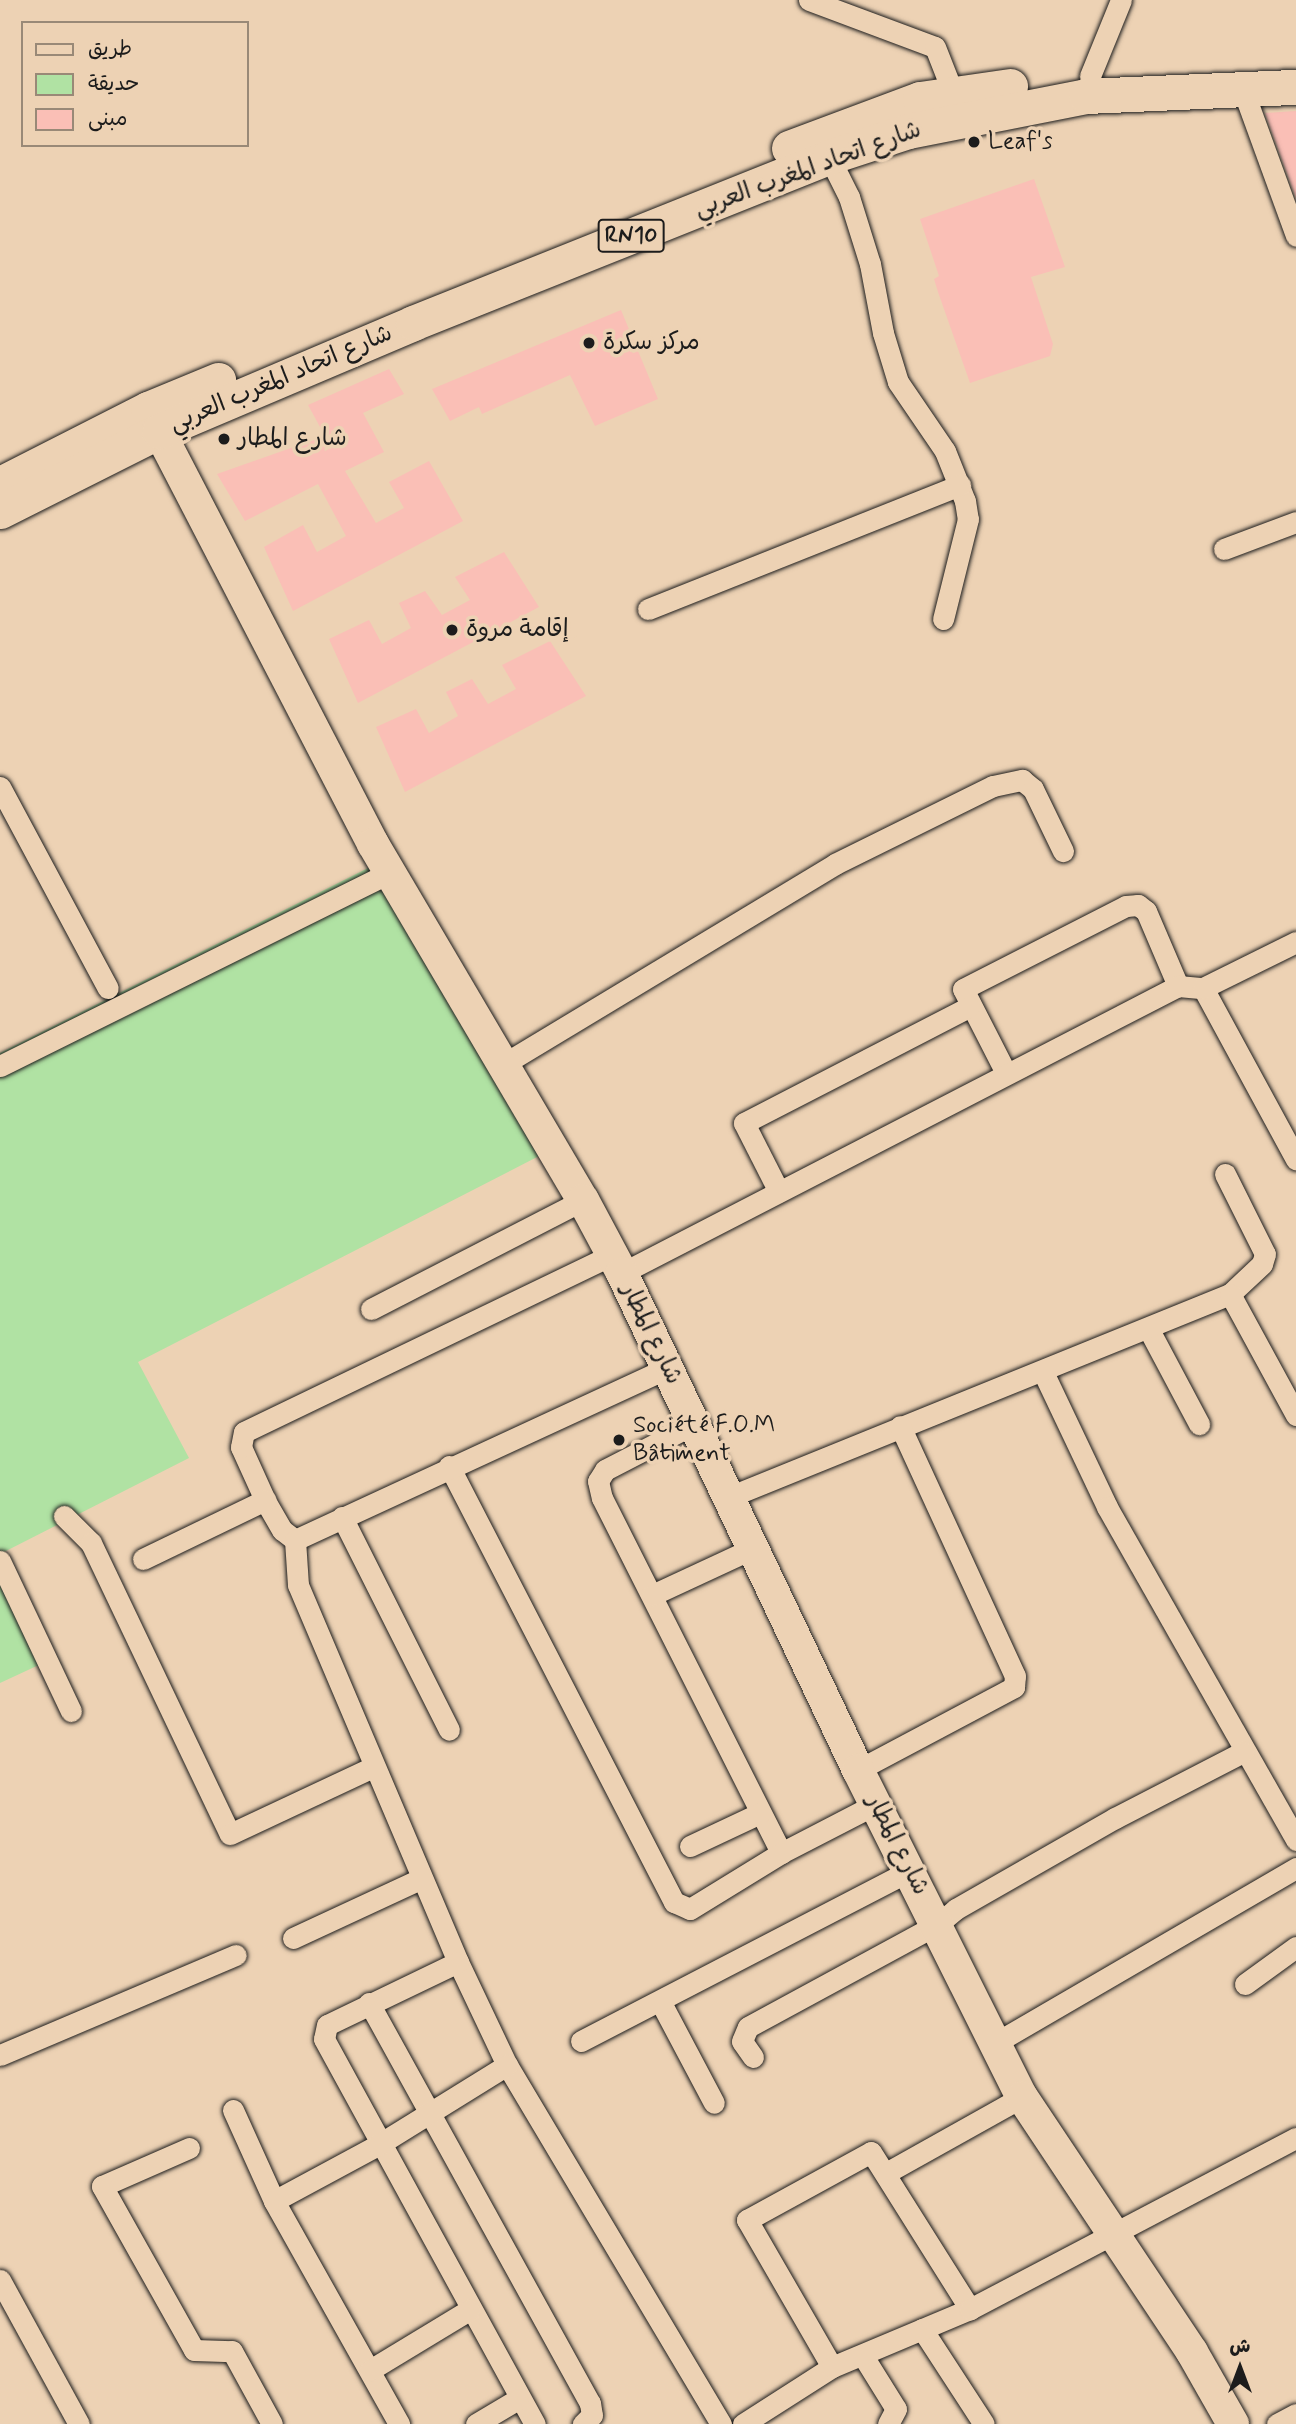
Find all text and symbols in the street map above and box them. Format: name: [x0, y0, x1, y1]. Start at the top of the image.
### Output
legend: [21, 21, 248, 147]
text: طريق: [88, 35, 132, 63]
text: حديقة: [88, 70, 139, 98]
text: مبنى: [88, 105, 127, 133]
street label: شارع اتحاد المغرب العربي: [691, 116, 925, 224]
place label: Leaf's: [988, 128, 1053, 156]
marker: Leaf's: [966, 134, 982, 150]
road number: RN10: [596, 216, 666, 256]
street label: شارع اتحاد المغرب العربي: [165, 319, 397, 439]
place label: مركز سكرة: [603, 329, 700, 357]
marker: مركز سكرة: [581, 335, 597, 351]
place label: شارع المطار: [238, 425, 347, 453]
marker: شارع المطار: [216, 431, 232, 447]
place label: إقامة مروة: [466, 616, 569, 644]
marker: إقامة مروة: [444, 622, 460, 638]
street label: شارع المطار: [614, 1279, 688, 1389]
place label: Société F.O.M Bâtiment: [633, 1412, 775, 1468]
marker: Société F.O.M Bâtiment: [611, 1432, 627, 1448]
street label: شارع المطار: [859, 1790, 935, 1900]
north arrow: [1205, 2333, 1275, 2403]
text: ش: [1230, 2334, 1250, 2359]

